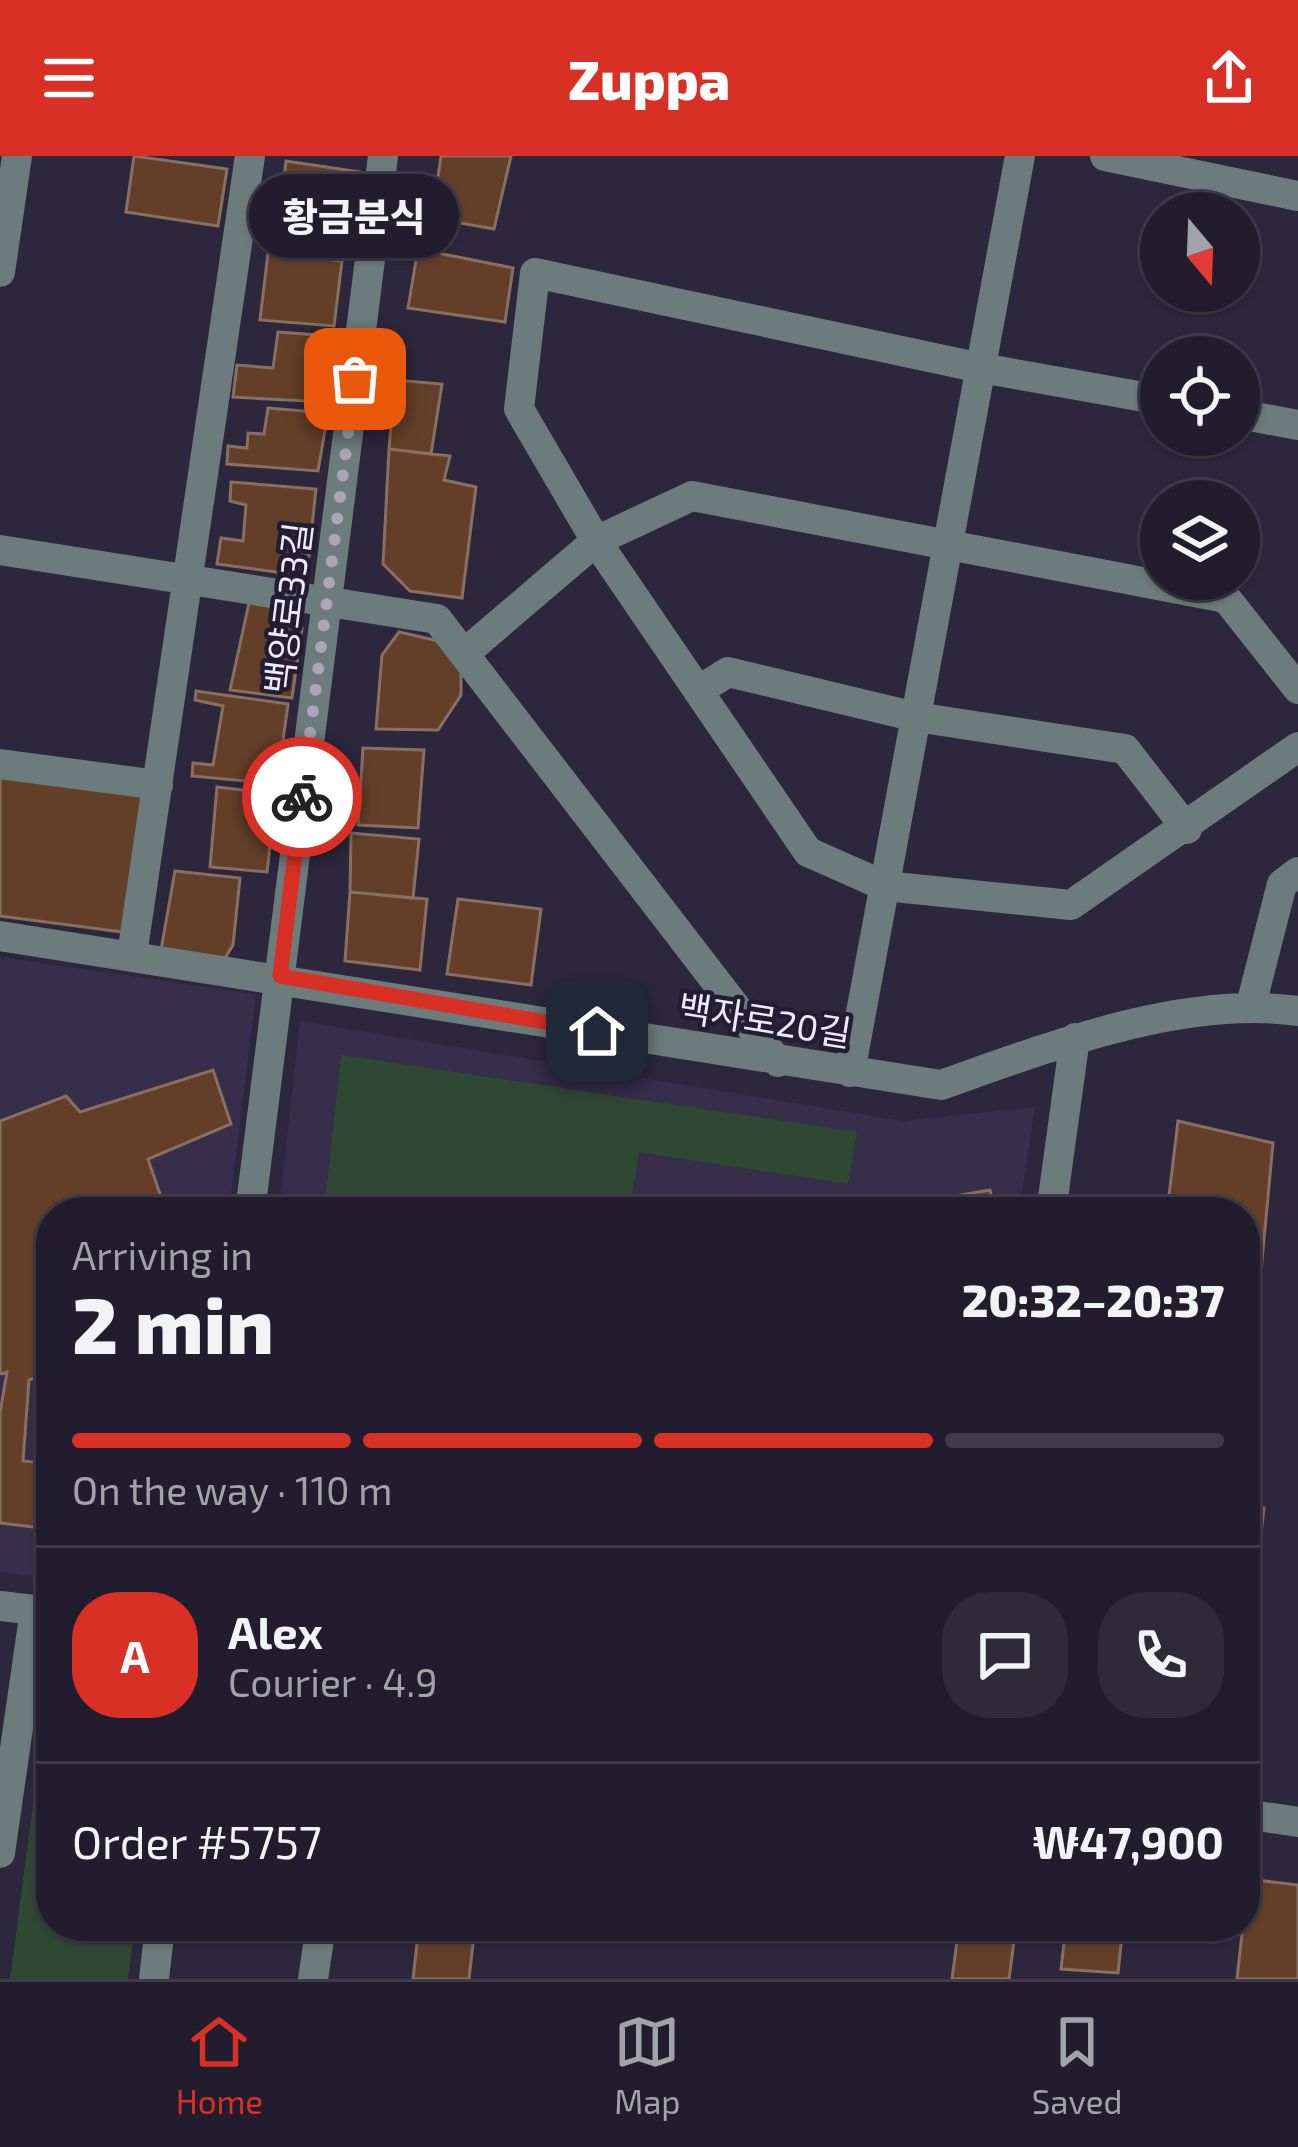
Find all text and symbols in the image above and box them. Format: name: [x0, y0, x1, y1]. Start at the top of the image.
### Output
icon: menu: [36, 45, 102, 111]
icon: share: [1196, 45, 1262, 111]
text: Zuppa: [568, 46, 730, 111]
callout: 황금분식: [250, 175, 460, 259]
text: 황금분식: [282, 192, 426, 239]
north arrow: [1140, 192, 1260, 312]
map controls: [1140, 192, 1260, 600]
pin: [304, 328, 406, 430]
button: locate: [1140, 336, 1260, 456]
icon: bag: [322, 346, 388, 412]
button: layers: [1140, 480, 1260, 600]
street label: 백양로33길: [255, 520, 319, 696]
courier: [242, 737, 362, 857]
icon: bike: [269, 764, 335, 830]
pin: [546, 980, 648, 1082]
street label: 백자로20길: [675, 984, 855, 1054]
icon: home: [564, 998, 630, 1064]
text: Arriving in: [72, 1231, 253, 1278]
text: 20:32–20:37: [962, 1272, 1224, 1326]
text: 2 min: [72, 1276, 274, 1370]
text: On the way · 110 m: [72, 1466, 392, 1513]
button: chat: [942, 1592, 1068, 1718]
button: phone: [1098, 1592, 1224, 1718]
text: Alex: [228, 1604, 323, 1658]
text: A: [120, 1628, 150, 1682]
text: Courier · 4.9: [228, 1658, 438, 1705]
text: Order #5757: [72, 1814, 322, 1868]
text: ₩47,900: [1033, 1814, 1224, 1868]
tab: Home: [176, 2009, 263, 2121]
tab: Map: [614, 2009, 681, 2121]
tab: Saved: [1032, 2009, 1122, 2121]

